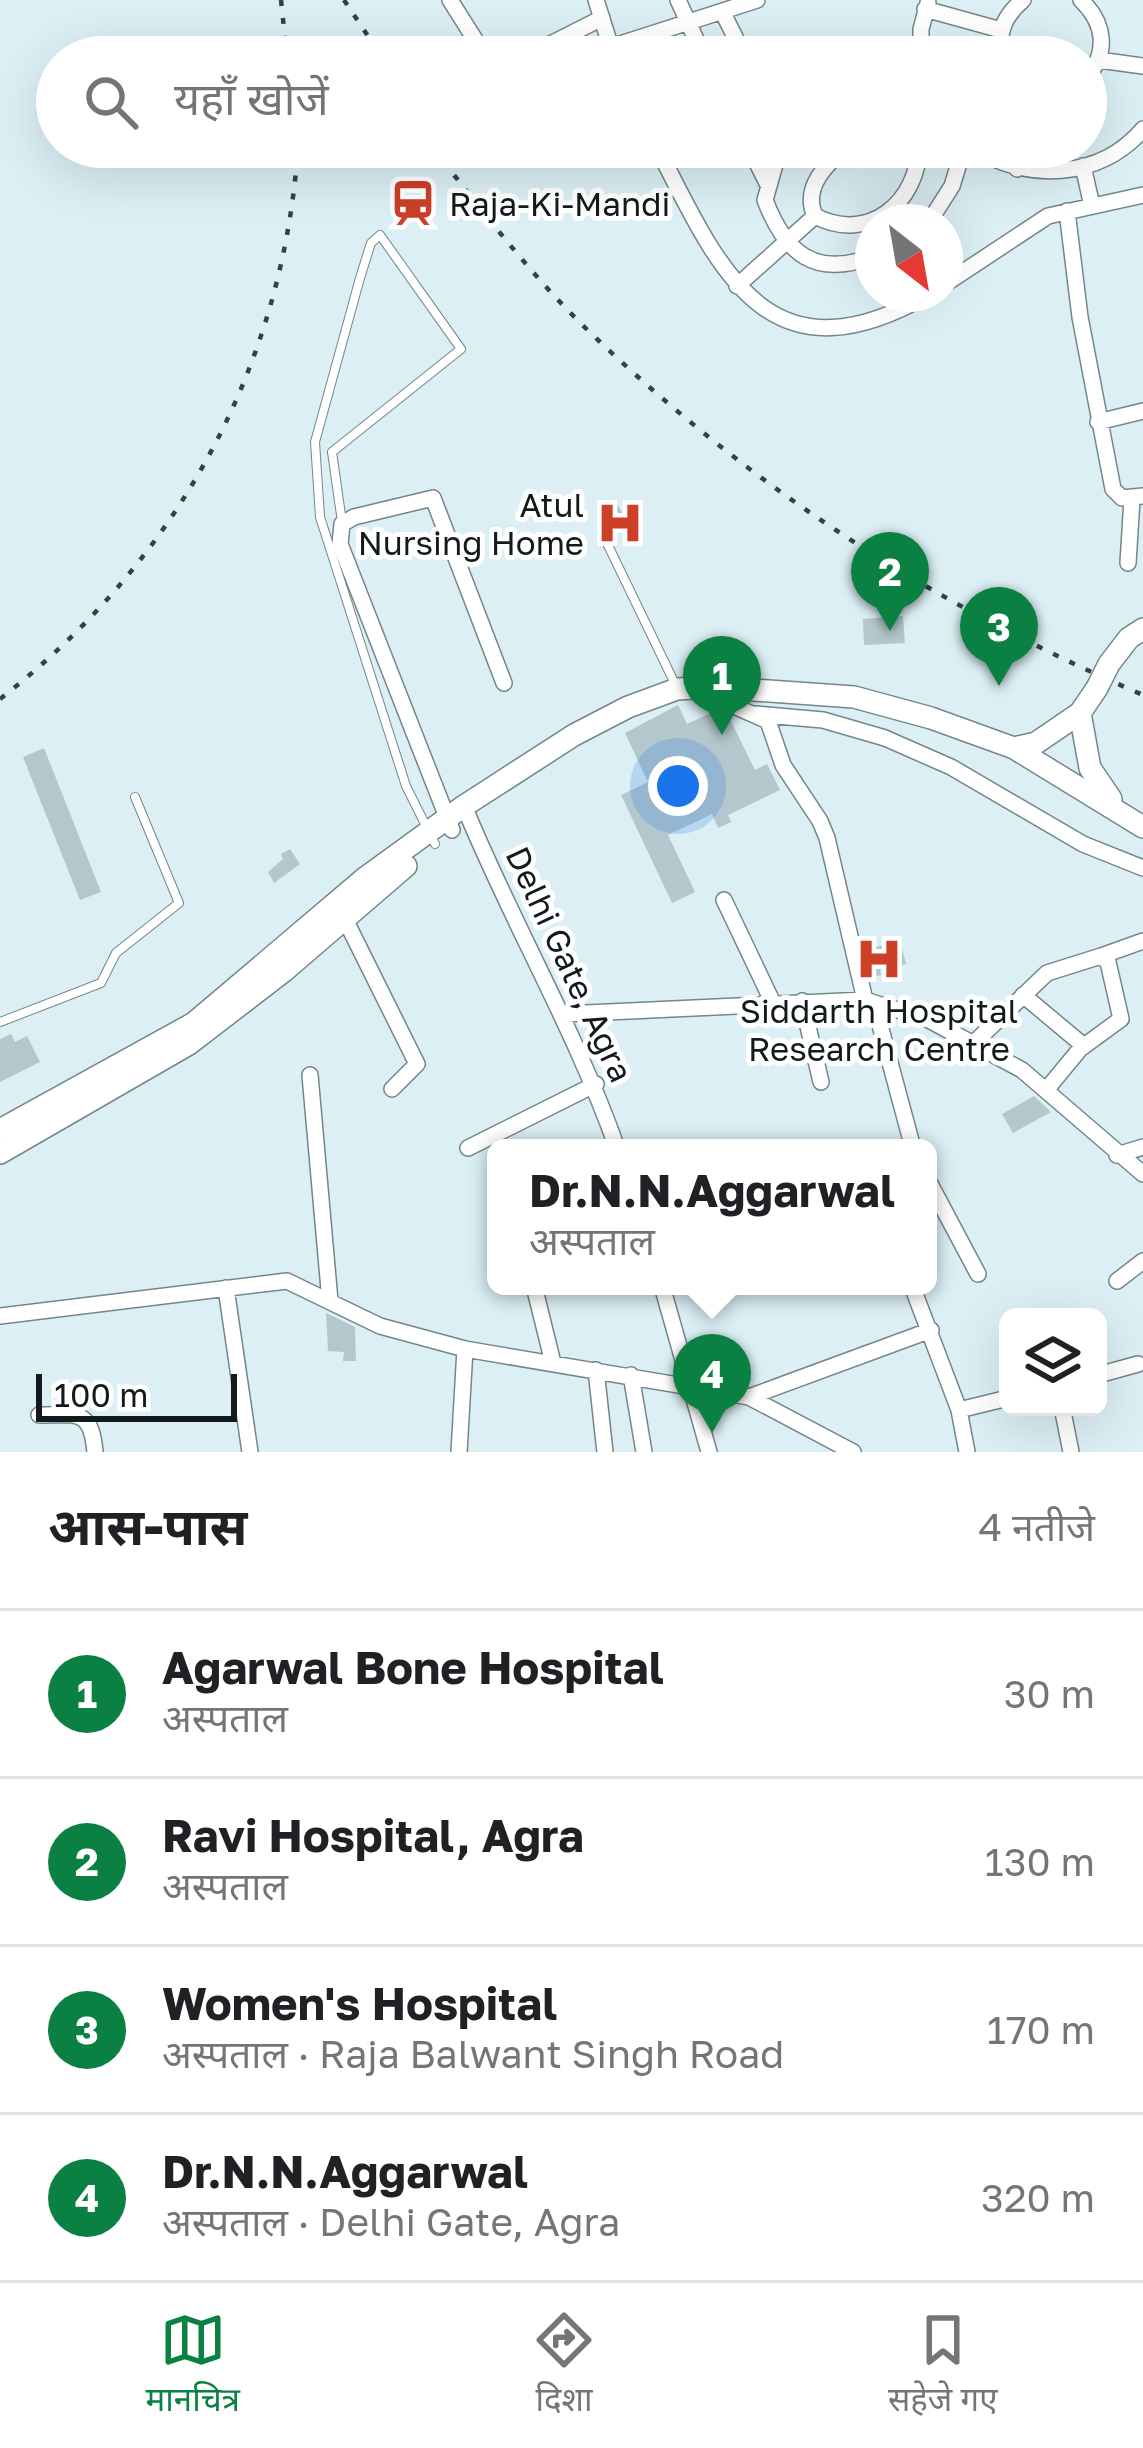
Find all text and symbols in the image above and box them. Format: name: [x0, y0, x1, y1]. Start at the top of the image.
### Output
search box: [36, 36, 1107, 168]
icon: search: [78, 69, 144, 135]
text: यहाँ खोजें: [174, 71, 329, 125]
station icon: Raja-Ki-Mandi: [388, 178, 438, 228]
place label: Raja-Ki-Mandi: [449, 184, 670, 223]
north arrow: [855, 204, 963, 312]
place label: Atul Nursing Home: [358, 485, 584, 562]
hospital icon: Atul Nursing Home: [595, 498, 645, 548]
pin: 2: [851, 532, 929, 631]
pin: 3: [960, 587, 1038, 686]
pin: 1: [683, 636, 761, 735]
your location: [648, 756, 708, 816]
street label: Delhi Gate, Agra: [498, 840, 642, 1088]
hospital icon: Siddarth Hospital Research Centre: [854, 934, 904, 984]
place label: Siddarth Hospital Research Centre: [740, 991, 1018, 1068]
popup: [487, 1139, 937, 1295]
text: Dr.N.N.Aggarwal: [529, 1163, 895, 1217]
text: अस्पताल: [529, 1217, 655, 1264]
map controls: [999, 1308, 1107, 1416]
button: layers: [999, 1308, 1107, 1416]
pin: 4: [673, 1334, 751, 1433]
scale bar: [36, 1368, 237, 1421]
text: 100 m: [54, 1375, 148, 1414]
text: आस-पास: [48, 1495, 247, 1556]
text: 4 नतीजे: [979, 1503, 1095, 1550]
text: Agarwal Bone Hospital: [162, 1640, 664, 1694]
text: 1: [77, 1670, 97, 1717]
text: 30 m: [1004, 1670, 1095, 1717]
text: अस्पताल: [162, 1694, 288, 1741]
text: Ravi Hospital, Agra: [162, 1808, 584, 1862]
text: 2: [75, 1838, 99, 1885]
text: 130 m: [985, 1838, 1095, 1885]
text: अस्पताल: [162, 1862, 288, 1909]
text: Women's Hospital: [162, 1976, 557, 2030]
text: 3: [75, 2006, 99, 2053]
text: 170 m: [987, 2006, 1095, 2053]
text: अस्पताल · Raja Balwant Singh Road: [162, 2030, 784, 2077]
text: Dr.N.N.Aggarwal: [162, 2144, 528, 2198]
text: 4: [75, 2174, 99, 2221]
text: 320 m: [981, 2174, 1095, 2221]
text: अस्पताल · Delhi Gate, Agra: [162, 2198, 620, 2245]
tab: मानचित्र: [146, 2307, 240, 2424]
tab: दिशा: [531, 2307, 597, 2424]
tab: सहेजे गए: [888, 2307, 997, 2424]

